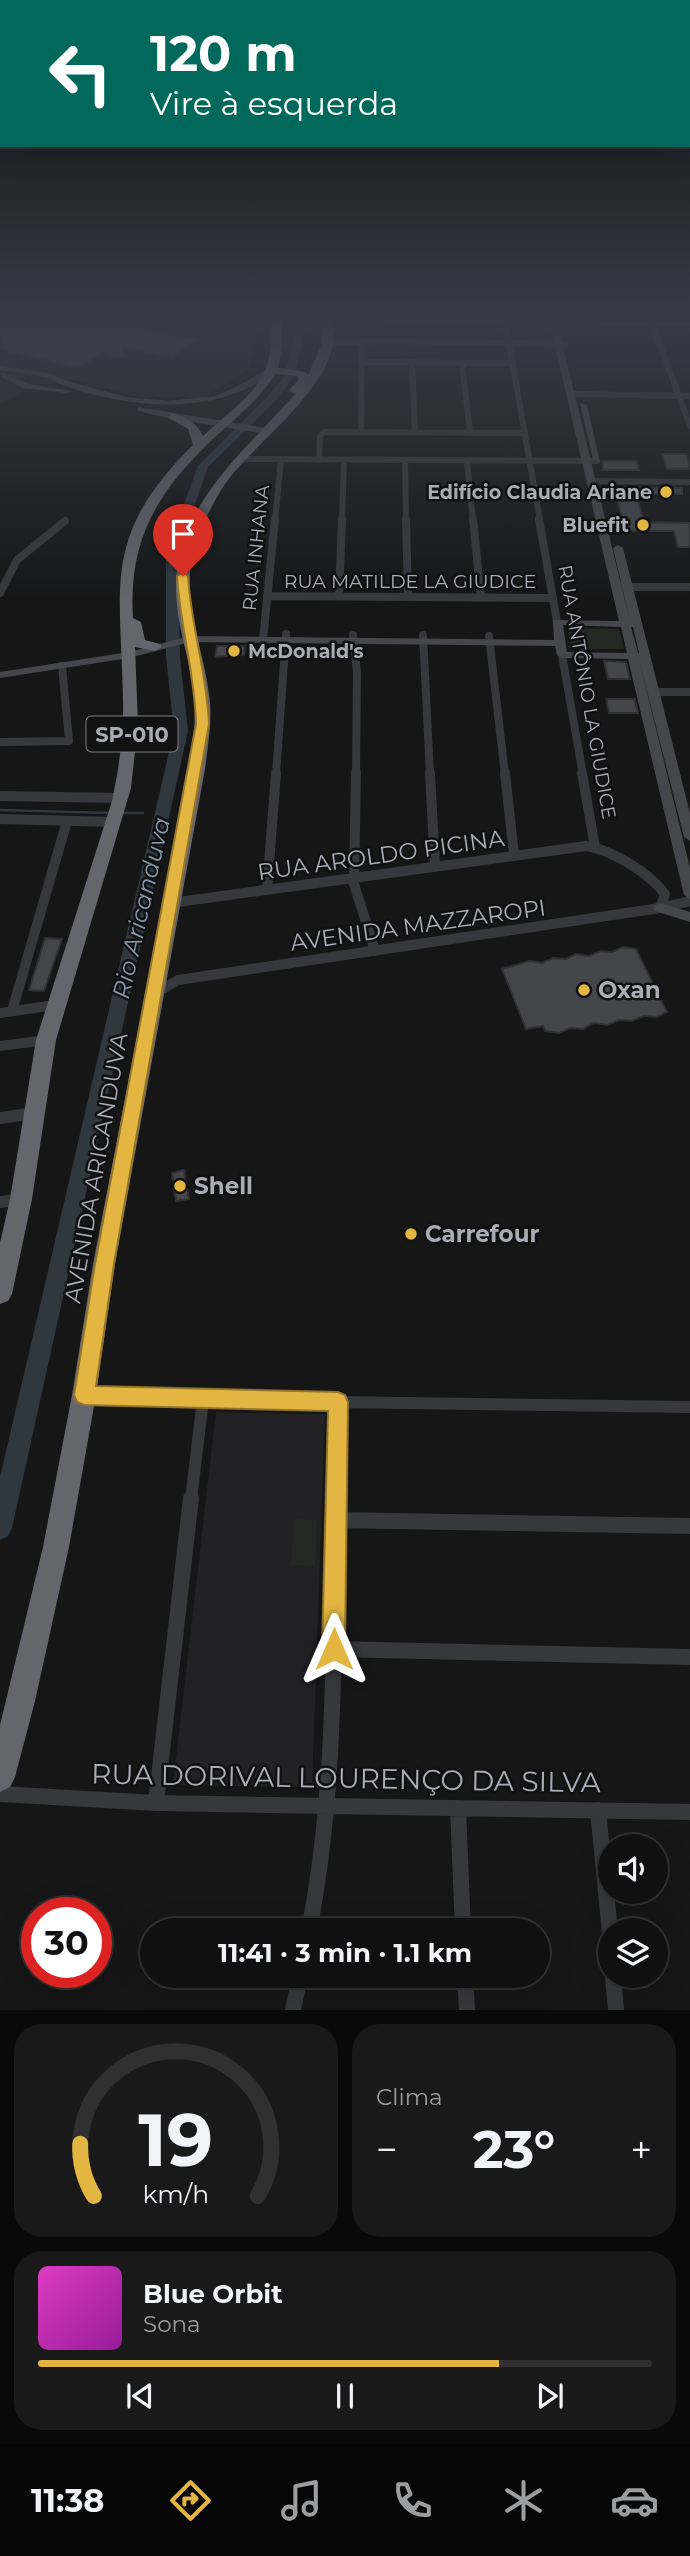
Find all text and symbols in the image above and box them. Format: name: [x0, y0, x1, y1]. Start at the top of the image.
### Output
text: 120 m: [150, 24, 297, 83]
icon: left: [35, 28, 126, 119]
text: Vire à esquerda: [150, 84, 398, 123]
place label: Edifício Claudia Ariane: [427, 481, 652, 504]
street label: RUA INHANA: [238, 484, 274, 612]
marker: Edifício Claudia Ariane: [658, 484, 674, 500]
pin: [153, 504, 213, 576]
place label: Bluefit: [562, 514, 629, 537]
icon: arrive: [164, 515, 202, 553]
marker: Bluefit: [635, 517, 651, 533]
street label: RUA ANTÔNIO LA GIUDICE: [553, 563, 621, 821]
street label: RUA MATILDE LA GIUDICE: [284, 570, 536, 593]
place label: McDonald's: [248, 640, 364, 663]
marker: McDonald's: [226, 643, 242, 659]
road number: SP-010: [86, 716, 178, 752]
water label: Rio Aricanduva: [106, 814, 176, 1002]
street label: RUA AROLDO PICINA: [256, 824, 507, 886]
street label: AVENIDA MAZZAROPI: [288, 893, 548, 957]
place label: Oxan: [598, 976, 661, 1004]
marker: Oxan: [576, 982, 592, 998]
street label: AVENIDA ARICANDUVA: [58, 1030, 134, 1305]
place label: Shell: [194, 1172, 253, 1200]
marker: Shell: [172, 1178, 188, 1194]
place label: Carrefour: [425, 1220, 539, 1248]
marker: Carrefour: [403, 1226, 419, 1242]
position arrow: [297, 1612, 371, 1686]
street label: RUA DORIVAL LOURENÇO DA SILVA: [91, 1757, 602, 1799]
map controls: [598, 1834, 668, 1988]
button: sound: [598, 1834, 668, 1904]
speed limit sign: 30: [21, 1897, 112, 1988]
button: layers: [598, 1918, 668, 1988]
text: 11:41 · 3 min · 1.1 km: [218, 1937, 472, 1969]
text: Clima: [376, 2083, 443, 2111]
text: 19: [139, 2097, 213, 2185]
text: 23°: [473, 2118, 555, 2181]
text: −: [376, 2126, 398, 2173]
text: +: [630, 2126, 652, 2173]
text: km/h: [143, 2179, 209, 2209]
text: Blue Orbit: [143, 2278, 282, 2310]
text: Sona: [143, 2310, 201, 2338]
icon: previous: [121, 2377, 159, 2415]
icon: pause: [326, 2377, 364, 2415]
icon: next: [531, 2377, 569, 2415]
icon: directions: [166, 2476, 215, 2525]
icon: music: [277, 2476, 326, 2525]
icon: phone: [388, 2476, 437, 2525]
icon: climate: [499, 2476, 548, 2525]
icon: car: [610, 2476, 659, 2525]
text: 11:38: [31, 2481, 105, 2520]

